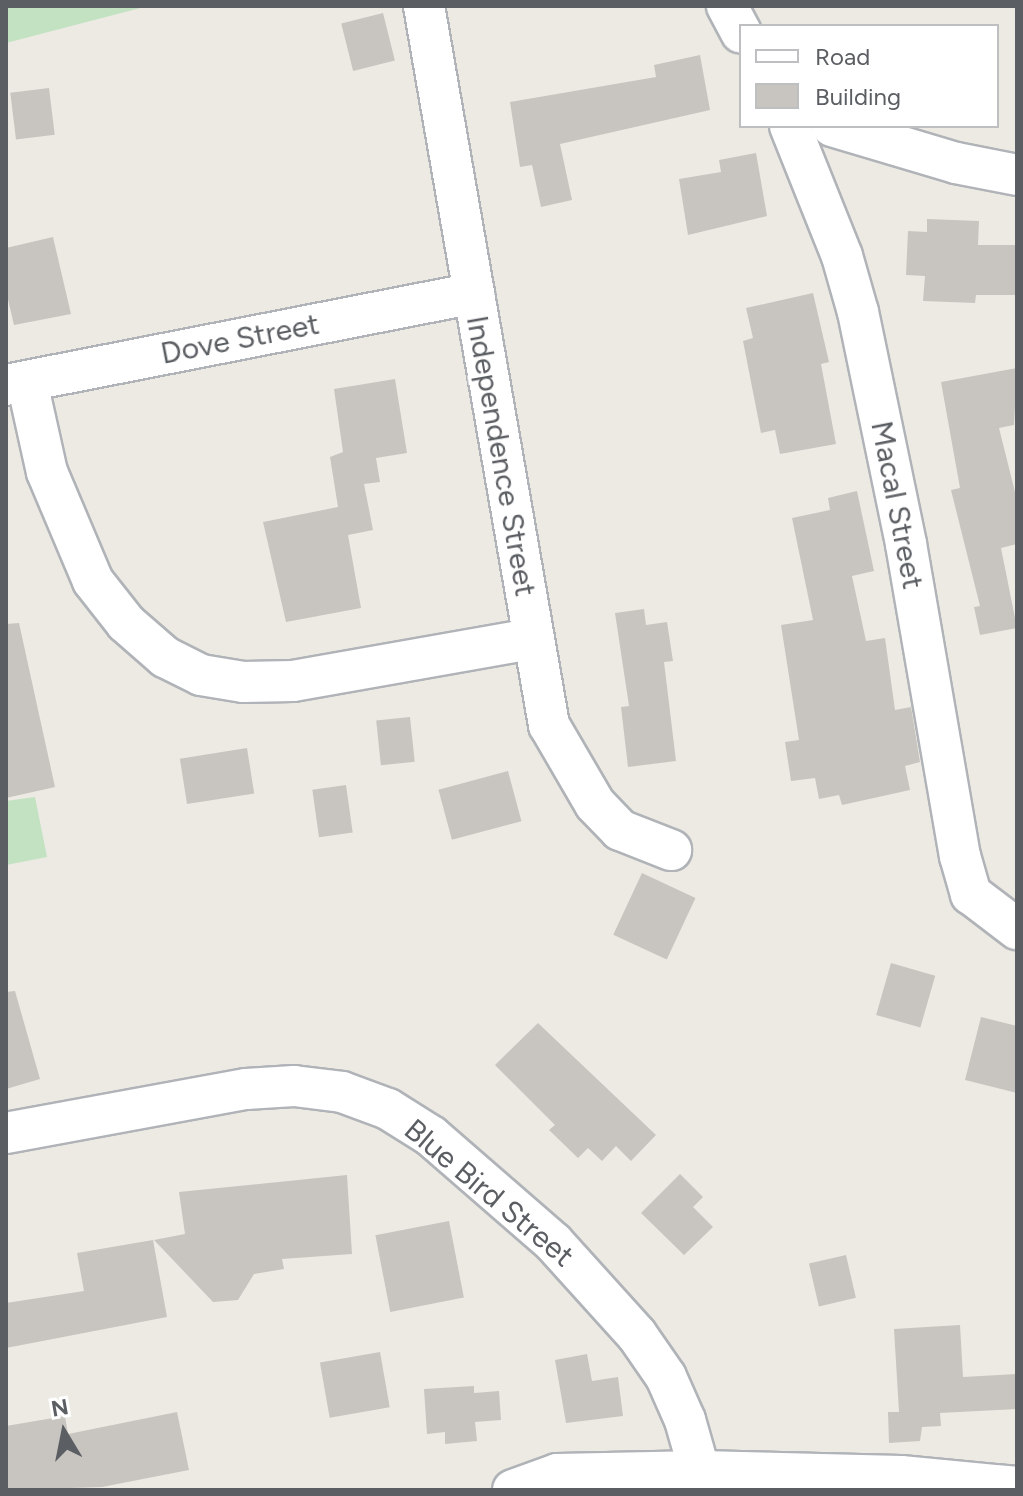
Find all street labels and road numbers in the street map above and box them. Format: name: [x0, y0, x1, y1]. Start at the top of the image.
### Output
street label: Dove Street: [158, 306, 322, 372]
street label: Independence Street: [459, 313, 543, 599]
street label: Macal Street: [863, 418, 931, 592]
street label: Blue Bird Street: [397, 1112, 581, 1274]

